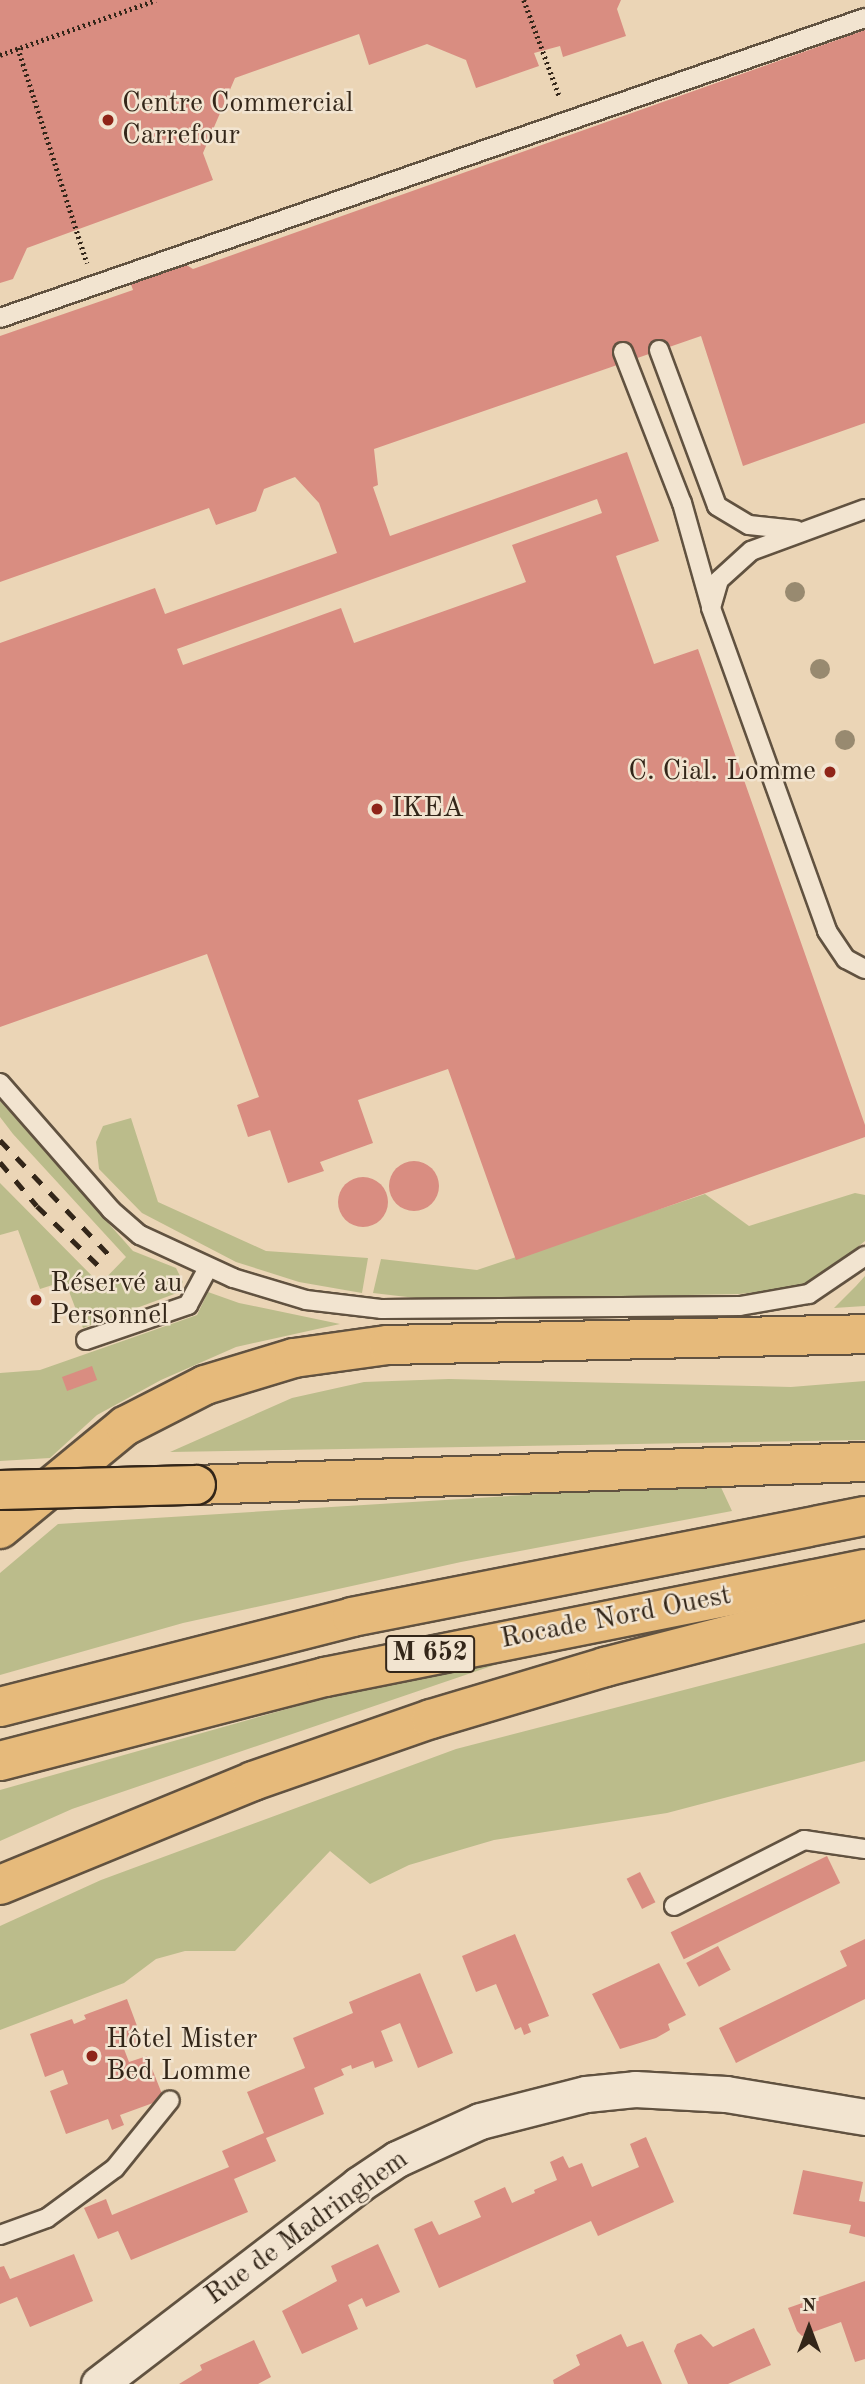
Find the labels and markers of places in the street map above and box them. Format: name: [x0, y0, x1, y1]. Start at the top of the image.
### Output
place label: Centre Commercial Carrefour: [122, 87, 353, 153]
marker: Centre Commercial Carrefour: [100, 112, 116, 128]
place label: C. Cial. Lomme: [628, 755, 816, 789]
marker: C. Cial. Lomme: [822, 764, 838, 780]
place label: IKEA: [391, 792, 464, 826]
marker: IKEA: [369, 801, 385, 817]
place label: Réservé au Personnel: [50, 1267, 182, 1333]
marker: Réservé au Personnel: [28, 1292, 44, 1308]
place label: Hôtel Mister Bed Lomme: [106, 2023, 257, 2089]
marker: Hôtel Mister Bed Lomme: [84, 2048, 100, 2064]

